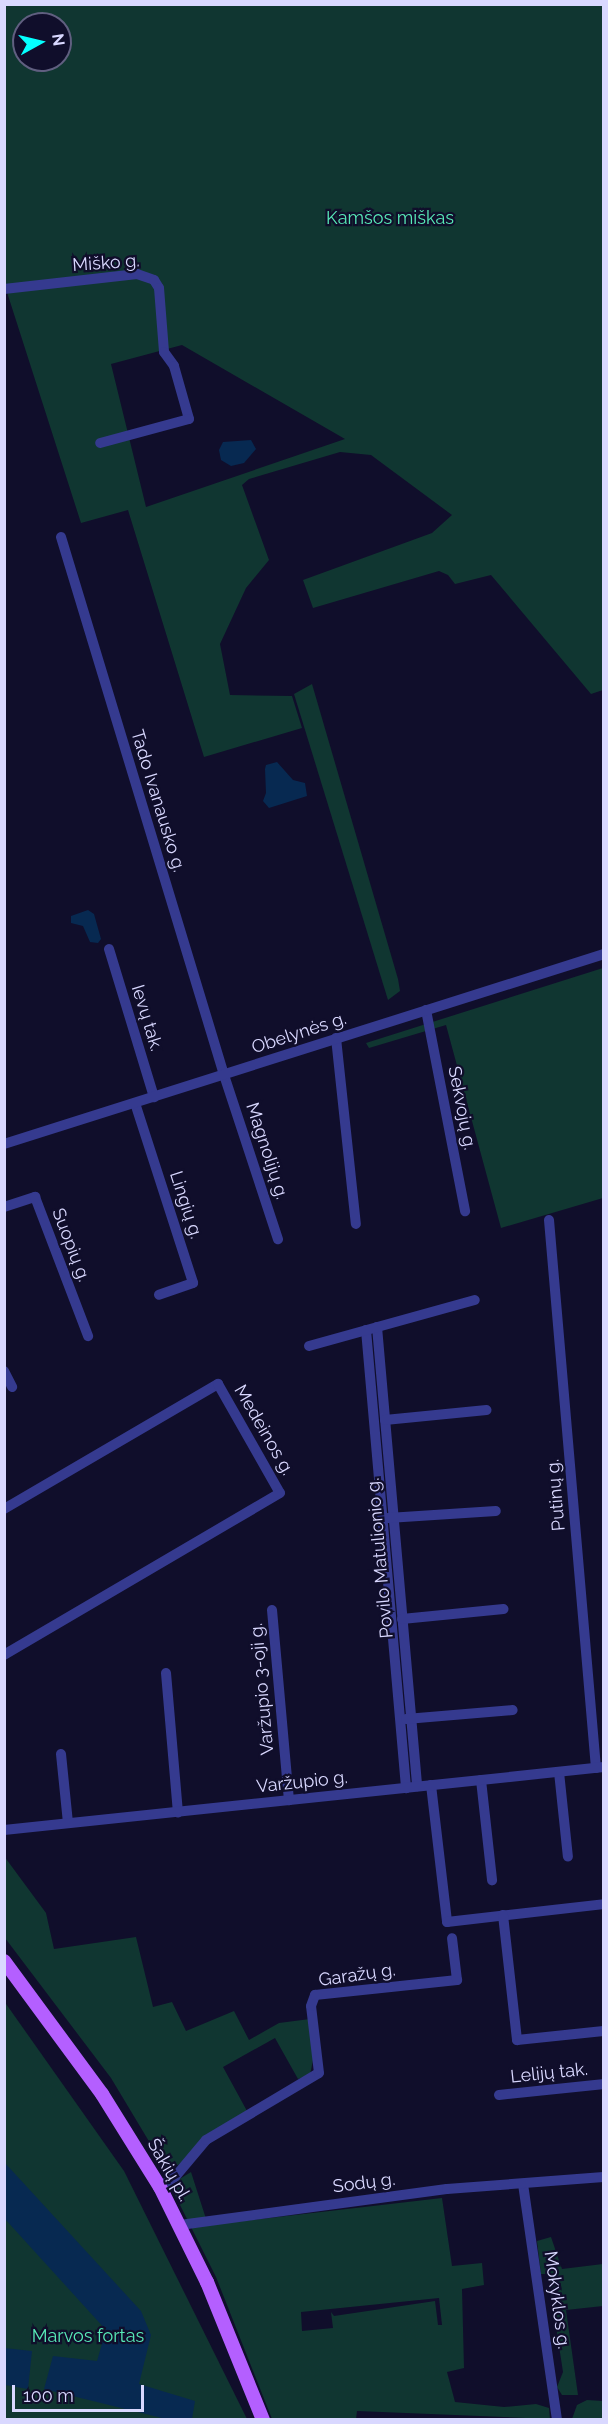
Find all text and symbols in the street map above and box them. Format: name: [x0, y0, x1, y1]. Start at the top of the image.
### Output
north arrow: [12, 12, 72, 72]
text: N: [48, 32, 69, 47]
park label: Kamšos miškas: [326, 207, 454, 229]
street label: Miško g.: [72, 250, 140, 276]
street label: Tado Ivanausko g.: [126, 727, 190, 875]
street label: Ievų tak.: [127, 982, 167, 1054]
street label: Obelynės g.: [249, 1008, 349, 1058]
street label: Sekvojų g.: [443, 1064, 481, 1152]
street label: Magnolijų g.: [241, 1100, 293, 1202]
street label: Lingių g.: [165, 1168, 207, 1242]
street label: Suopių g.: [47, 1205, 95, 1285]
street label: Medeinos g.: [229, 1381, 299, 1479]
street label: Putinų g.: [542, 1458, 570, 1532]
street label: Povilo Matulionio g.: [362, 1477, 398, 1639]
street label: Varžupio 3-oji g.: [245, 1622, 279, 1756]
street label: Varžupio g.: [255, 1766, 349, 1798]
street label: Garažų g.: [317, 1959, 397, 1991]
street label: Lelijų tak.: [509, 2058, 589, 2088]
street label: Šakių pl.: [142, 2135, 196, 2205]
street label: Sodų g.: [332, 2168, 396, 2198]
street label: Mokyklos g.: [539, 2250, 575, 2350]
park label: Marvos fortas: [32, 2325, 144, 2347]
scale bar: [15, 2373, 147, 2411]
text: 100 m: [23, 2385, 74, 2406]

